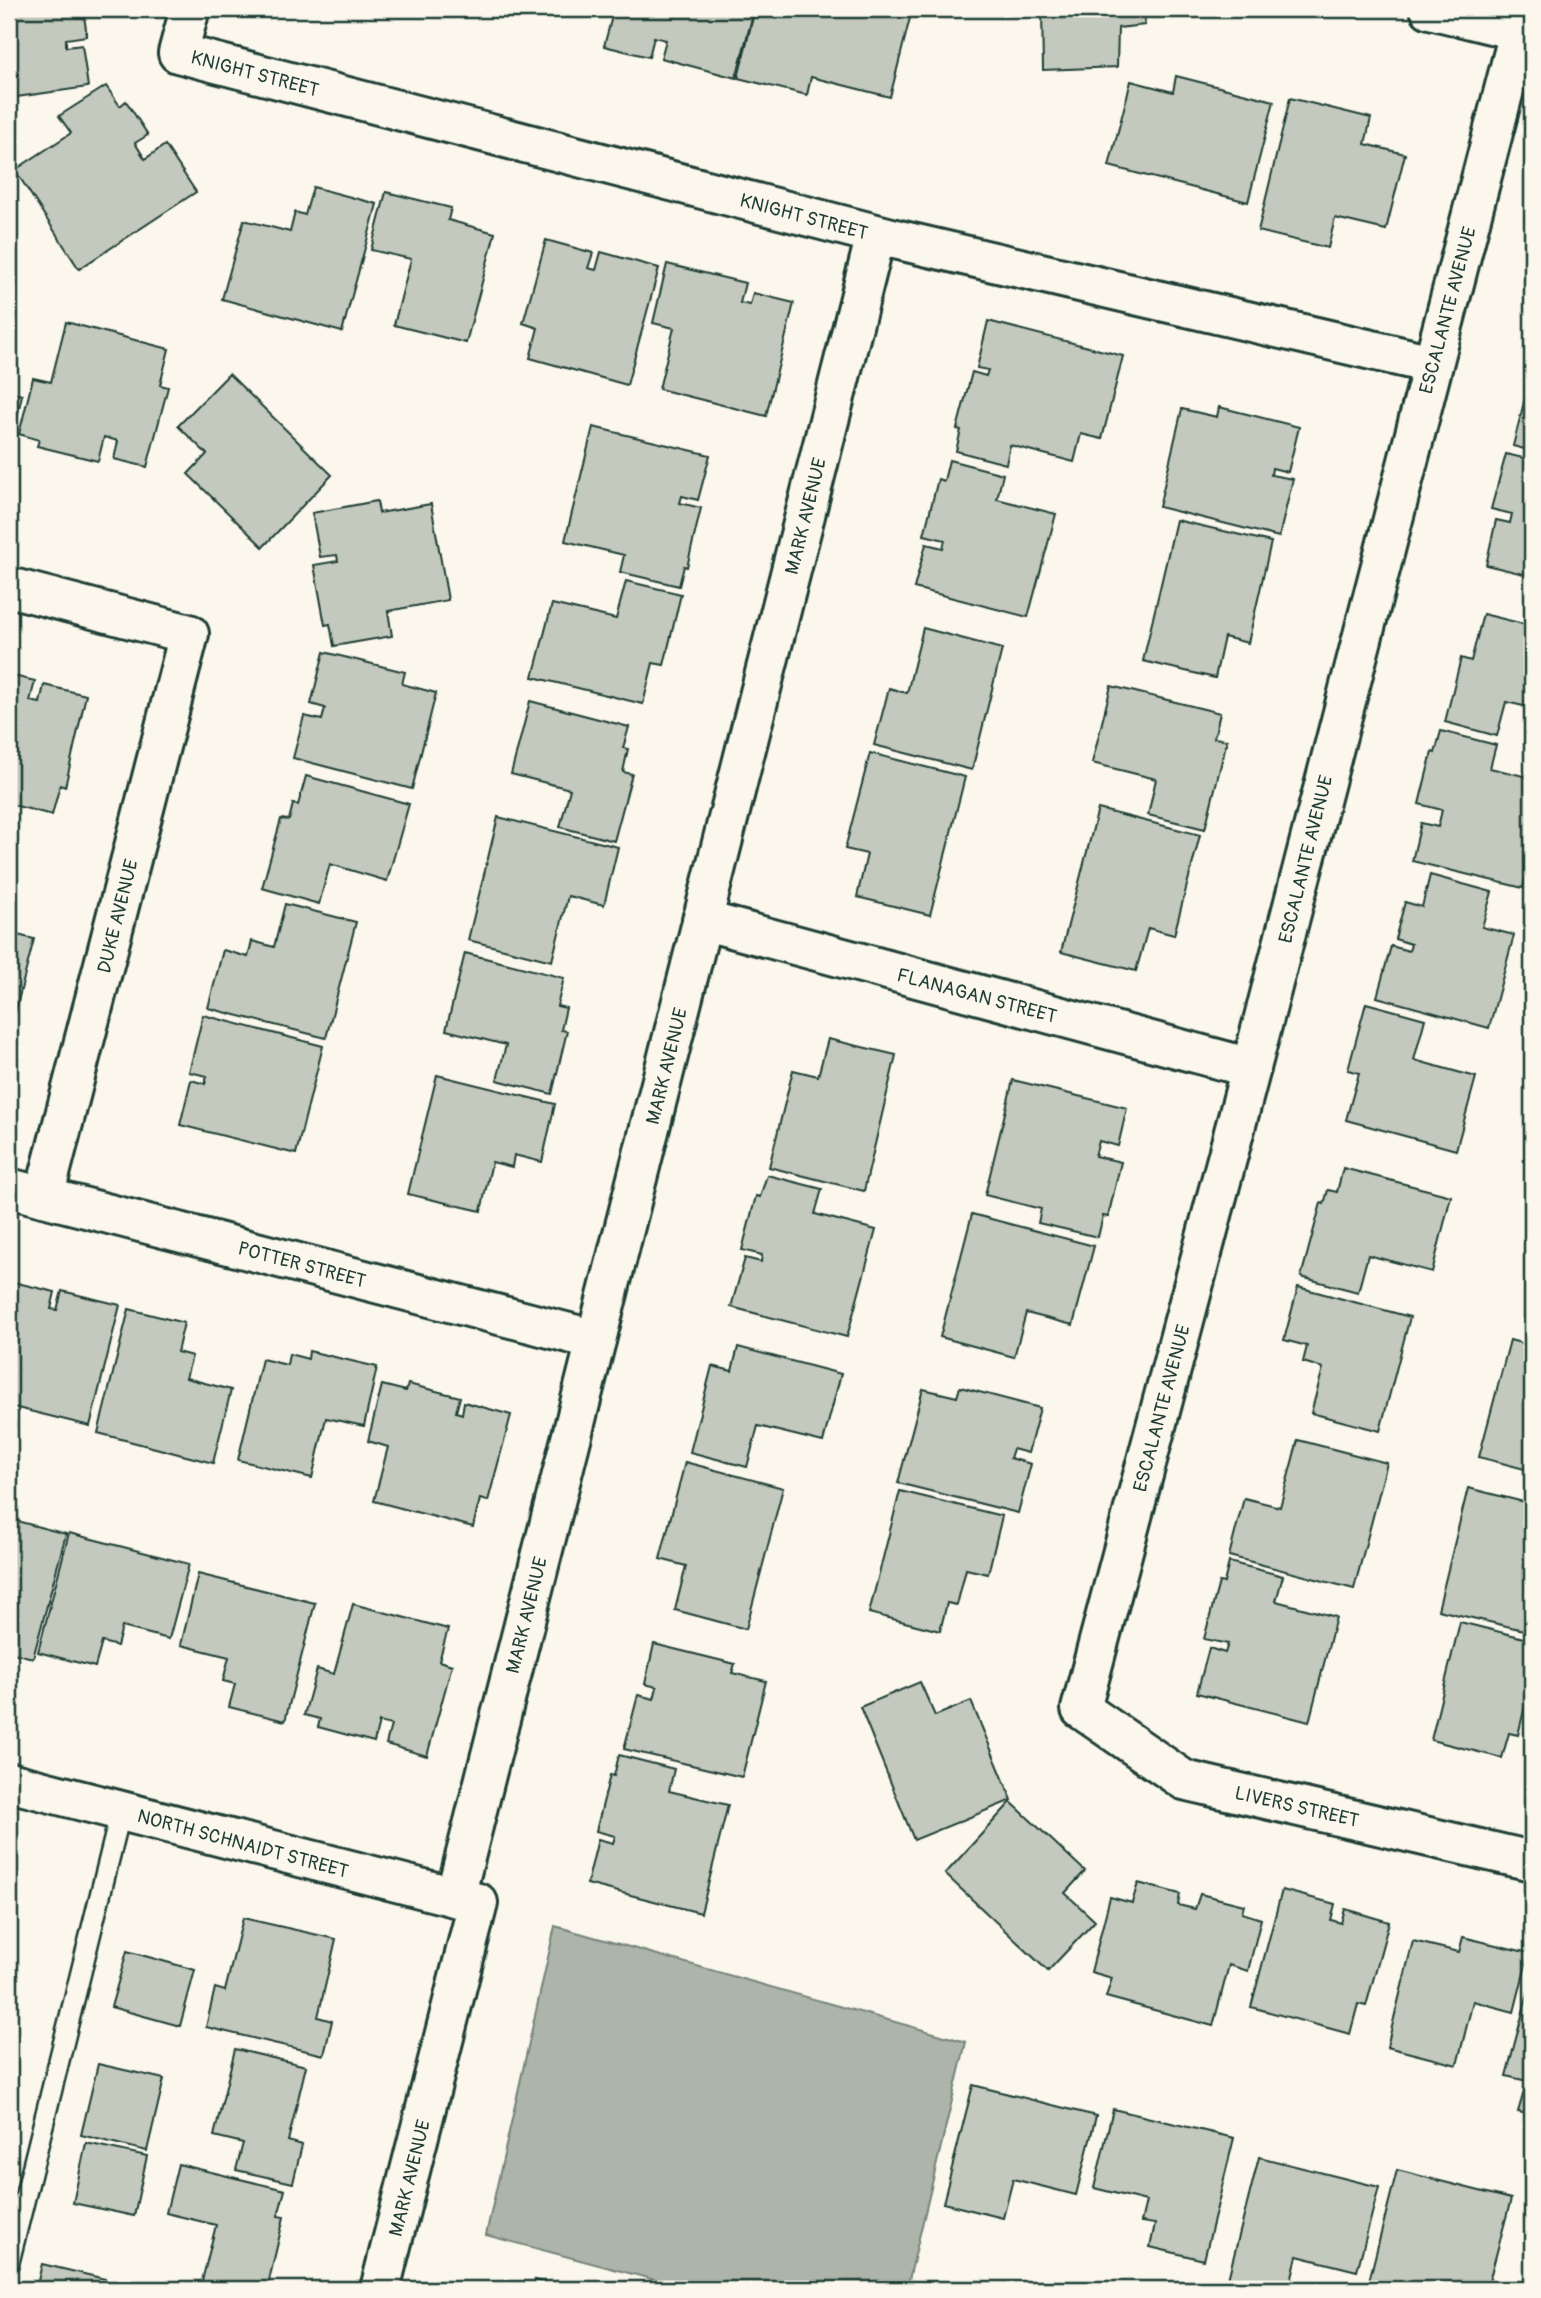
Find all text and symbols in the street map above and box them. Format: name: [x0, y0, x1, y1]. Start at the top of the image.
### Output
street label: KNIGHT STREET: [188, 45, 321, 103]
street label: KNIGHT STREET: [737, 188, 870, 246]
street label: ESCALANTE AVENUE: [1414, 224, 1482, 397]
street label: MARK AVENUE: [780, 455, 832, 577]
street label: ESCALANTE AVENUE: [1273, 773, 1338, 946]
street label: DUKE AVENUE: [92, 857, 144, 976]
street label: FLANAGAN STREET: [894, 963, 1059, 1029]
street label: MARK AVENUE: [641, 1005, 693, 1127]
street label: POTTER STREET: [235, 1236, 368, 1294]
street label: ESCALANTE AVENUE: [1128, 1322, 1196, 1495]
street label: MARK AVENUE: [501, 1554, 553, 1676]
street label: LIVERS STREET: [1232, 1781, 1361, 1833]
street label: NORTH SCHNAIDT STREET: [135, 1804, 351, 1884]
street label: MARK AVENUE: [384, 2117, 436, 2239]

